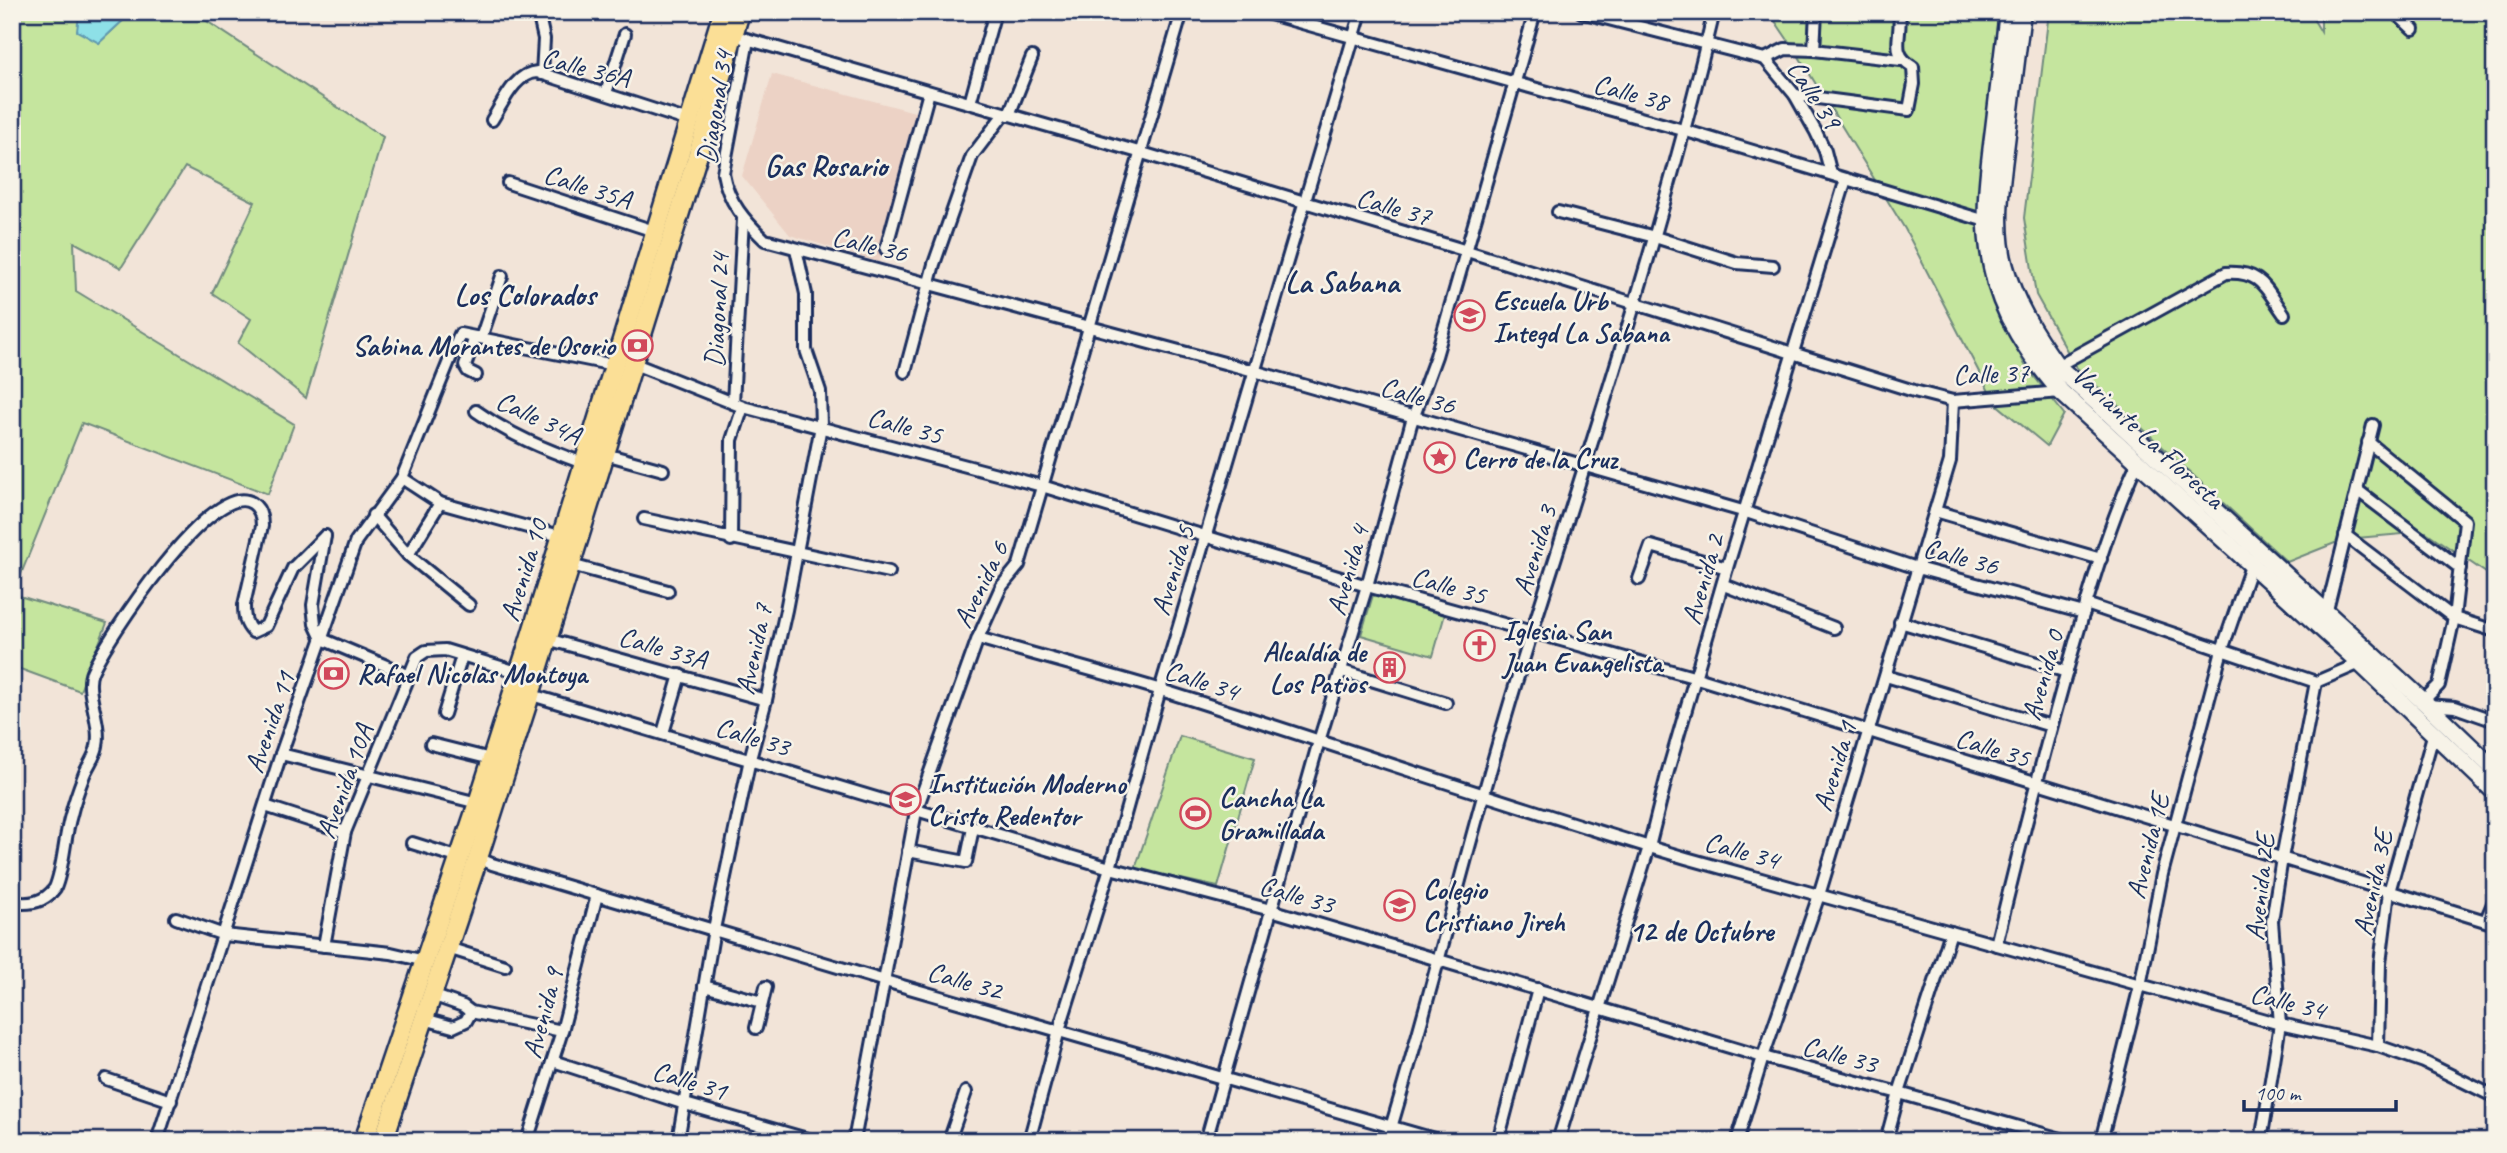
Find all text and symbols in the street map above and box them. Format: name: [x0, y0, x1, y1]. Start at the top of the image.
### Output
street label: Calle 36A: [538, 40, 636, 96]
street label: Diagonal 34: [688, 45, 741, 166]
street label: Calle 39: [1779, 53, 1851, 138]
street label: Calle 38: [1590, 66, 1674, 120]
district label: Gas Rosario: [765, 147, 890, 185]
street label: Calle 35A: [540, 156, 638, 218]
street label: Calle 37: [1353, 179, 1437, 234]
street label: Calle 36: [829, 218, 912, 271]
street label: Diagonal 24: [696, 250, 737, 368]
district label: La Sabana: [1285, 263, 1401, 301]
district label: Los Colorados: [455, 276, 599, 314]
place label: Escuela Urb Integd La Sabana: [1493, 283, 1671, 350]
school or university icon: Escuela Urb Integd La Sabana: [1453, 299, 1487, 333]
place label: Sabina Morantes de Osorio: [352, 328, 617, 363]
bank icon: Sabina Morantes de Osorio: [621, 328, 655, 362]
street label: Calle 37: [1952, 355, 2031, 392]
street label: Variante La Floresta: [2065, 357, 2234, 517]
street label: Calle 36: [1377, 368, 1461, 423]
street label: Calle 34A: [491, 383, 589, 453]
street label: Calle 35: [864, 399, 947, 453]
place icon: Cerro de la Cruz: [1423, 441, 1457, 475]
place label: Cerro de la Cruz: [1463, 441, 1619, 476]
street label: Avenida 3: [1504, 499, 1565, 599]
street label: Avenida 10: [491, 513, 556, 625]
street label: Avenida 4: [1318, 519, 1378, 619]
street label: Avenida 5: [1142, 520, 1203, 619]
street label: Avenida 2: [1673, 528, 1733, 628]
street label: Calle 36: [1920, 530, 2003, 584]
street label: Avenida 6: [945, 534, 1017, 633]
street label: Calle 35: [1408, 558, 1492, 613]
street label: Avenida 7: [727, 599, 780, 698]
place label: Iglesia San Juan Evangelista: [1501, 613, 1665, 680]
street label: Calle 33A: [615, 618, 713, 677]
street label: Avenida 0: [2013, 624, 2073, 724]
church icon: Iglesia San Juan Evangelista: [1463, 629, 1497, 663]
place label: Alcaldía de Los Patios: [1263, 634, 1369, 701]
building icon: Alcaldía de Los Patios: [1372, 650, 1406, 684]
street label: Calle 34: [1160, 652, 1246, 710]
bank icon: Rafael Nicolas Montoya: [317, 656, 351, 690]
place label: Rafael Nicolas Montoya: [357, 656, 589, 692]
street label: Avenida 11: [236, 666, 303, 777]
street label: Calle 33: [711, 709, 797, 765]
street label: Avenida 1: [1804, 716, 1865, 815]
street label: Avenida 10A: [308, 718, 382, 843]
street label: Calle 35: [1951, 720, 2036, 776]
place label: Institución Moderno Cristo Redentor: [928, 766, 1127, 833]
place label: Cancha La Gramillada: [1219, 780, 1326, 847]
school or university icon: Institución Moderno Cristo Redentor: [888, 782, 922, 816]
street label: Avenida 1E: [2118, 787, 2178, 902]
sports icon: Cancha La Gramillada: [1179, 796, 1213, 830]
street label: Calle 34: [1701, 824, 1785, 878]
street label: Avenida 3E: [2344, 824, 2401, 939]
street label: Avenida 2E: [2237, 829, 2283, 942]
street label: Calle 33: [1256, 867, 1341, 922]
place label: Colegio Cristiano Jireh: [1423, 872, 1566, 939]
school or university icon: Colegio Cristiano Jireh: [1383, 888, 1417, 922]
district label: 12 de Octubre: [1629, 912, 1775, 950]
street label: Calle 32: [924, 953, 1009, 1008]
street label: Avenida 9: [514, 962, 572, 1062]
street label: Calle 34: [2247, 975, 2331, 1028]
street label: Calle 33: [1799, 1028, 1883, 1082]
street label: Calle 31: [648, 1053, 733, 1109]
scale bar: [2244, 1069, 2397, 1113]
text: 100 m: [2255, 1080, 2302, 1106]

